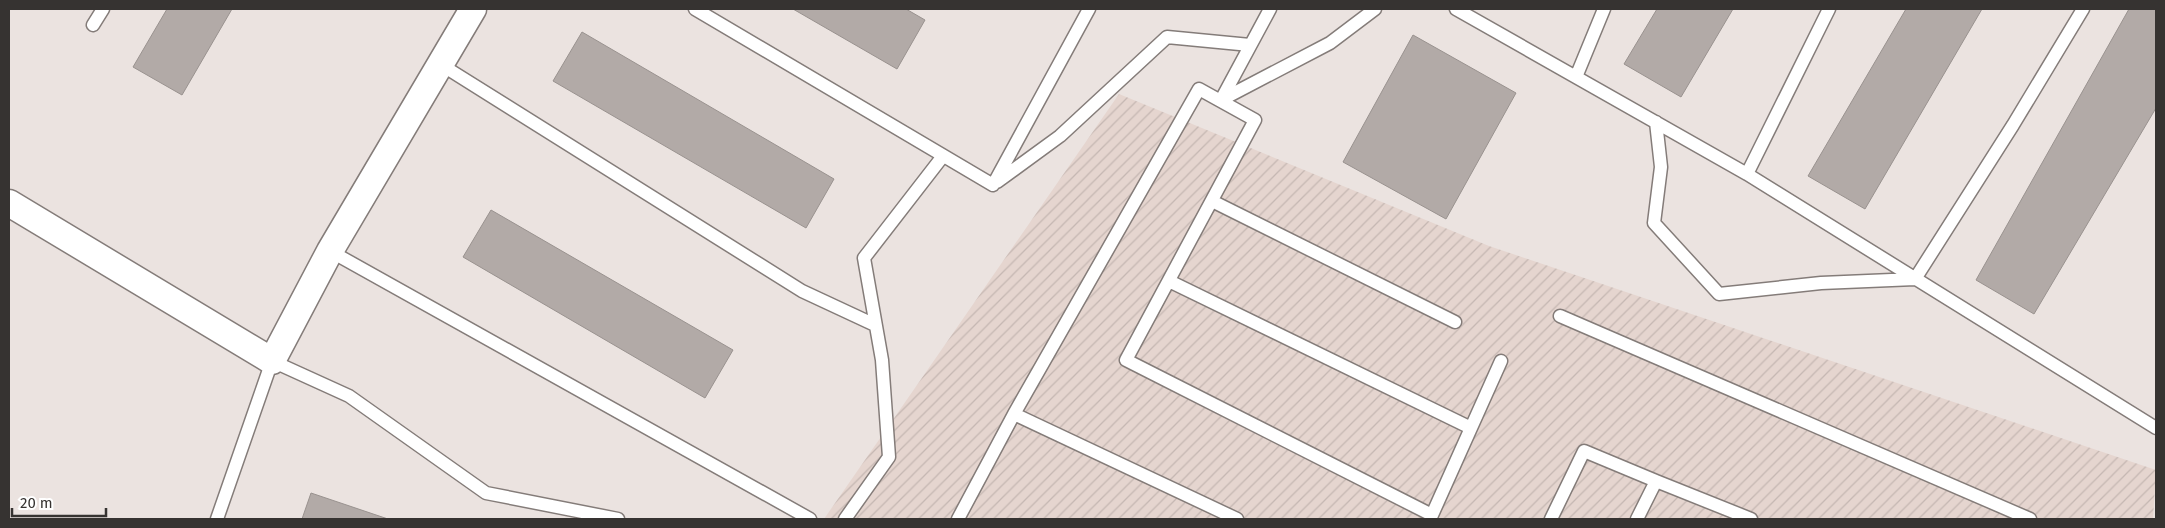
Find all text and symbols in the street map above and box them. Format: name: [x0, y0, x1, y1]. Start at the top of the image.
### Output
scale bar: [12, 486, 106, 518]
text: 20 m: [20, 494, 53, 512]

